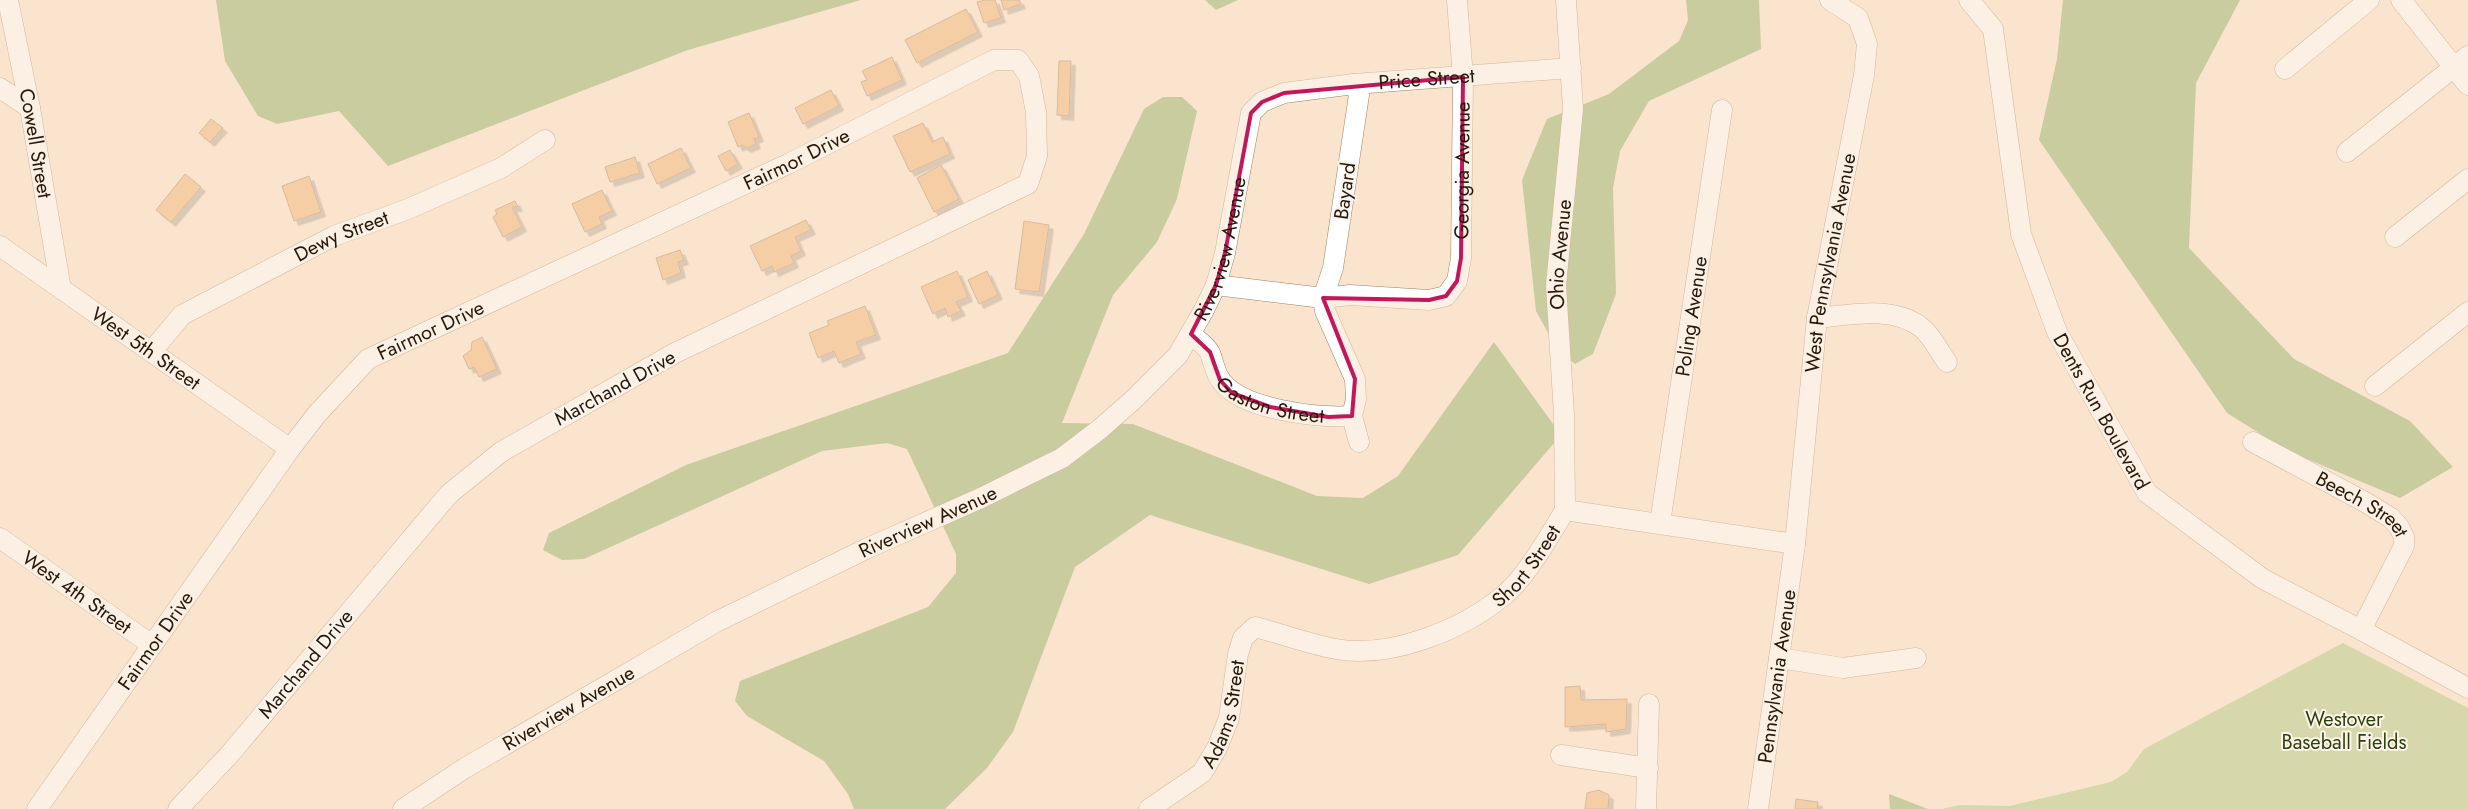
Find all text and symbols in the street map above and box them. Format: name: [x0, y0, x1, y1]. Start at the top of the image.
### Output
street label: Price Street: [1377, 61, 1476, 97]
street label: Cowell Street: [12, 86, 60, 201]
street label: Georgia Avenue: [1447, 101, 1477, 240]
street label: Fairmor Drive: [739, 121, 855, 197]
street label: West Pennsylvania Avenue: [1797, 151, 1863, 374]
street label: Bayard: [1327, 161, 1363, 221]
street label: Riverview Avenue: [1186, 174, 1253, 326]
street label: Ohio Avenue: [1541, 198, 1579, 310]
street label: Dewy Street: [289, 203, 393, 269]
street label: Poling Avenue: [1668, 254, 1714, 378]
street label: Fairmor Drive: [372, 293, 489, 367]
street label: West 5th Street: [85, 300, 207, 397]
street label: Dents Run Boulevard: [2046, 328, 2157, 495]
street label: Marchand Drive: [549, 343, 681, 433]
street label: Gaston Street: [1209, 370, 1325, 430]
street label: Beech Street: [2311, 464, 2416, 542]
street label: Riverview Avenue: [853, 478, 1002, 565]
street label: Short Street: [1486, 519, 1568, 614]
street label: West 4th Street: [16, 543, 138, 641]
street label: Fairmor Drive: [111, 585, 200, 696]
street label: Pennsylvania Avenue: [1750, 588, 1803, 765]
street label: Marchand Drive: [252, 603, 360, 725]
street label: Riverview Avenue: [497, 658, 640, 758]
street label: Adams Street: [1194, 658, 1252, 774]
park label: Westover Baseball Fields: [2282, 705, 2406, 757]

